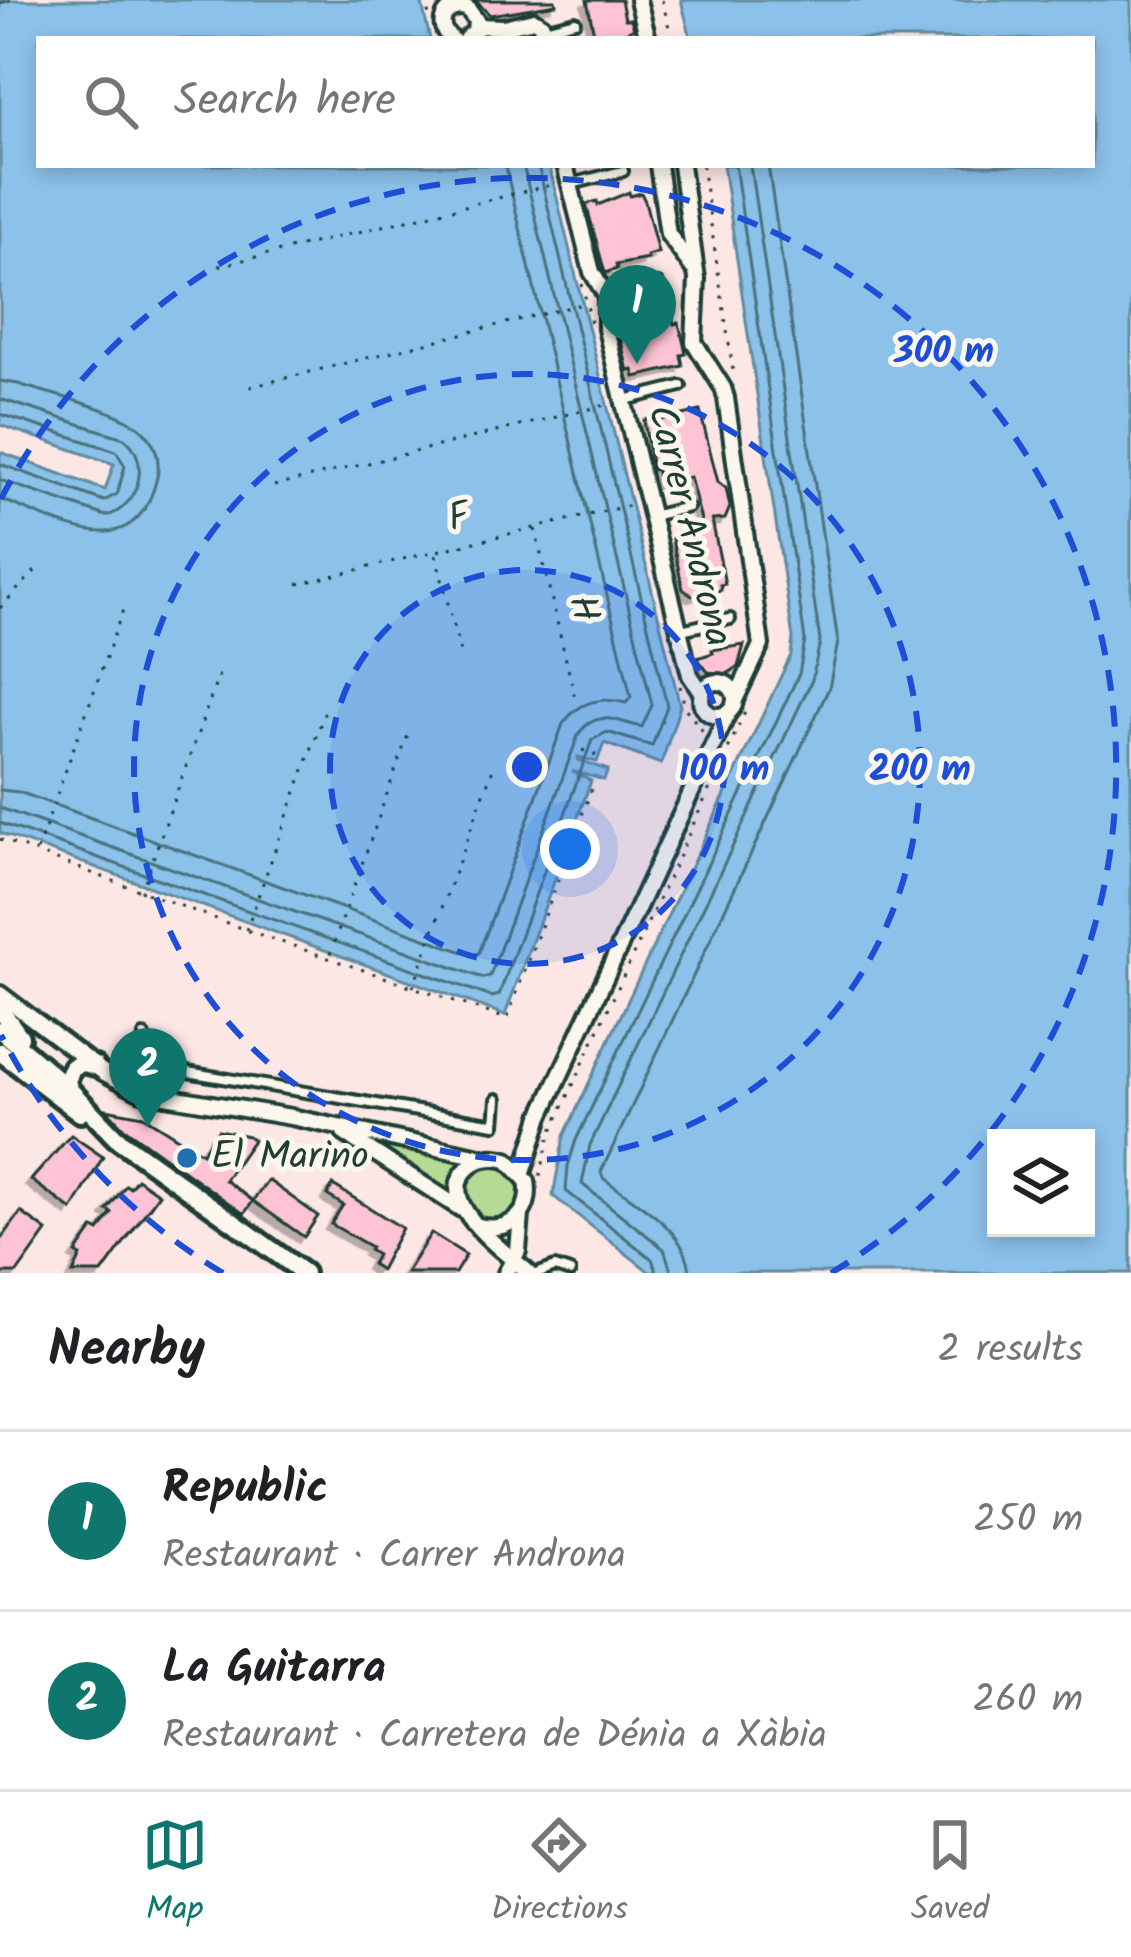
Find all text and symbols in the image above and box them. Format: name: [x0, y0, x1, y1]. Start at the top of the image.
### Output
search box: [36, 36, 1095, 168]
text: Search here: [174, 66, 396, 138]
icon: search: [78, 69, 144, 135]
pin: 1: [598, 265, 676, 364]
text: 300 m: [893, 324, 994, 381]
street label: Carrer Androna: [628, 399, 748, 653]
street label: F: [442, 486, 478, 552]
street label: H: [549, 589, 615, 629]
text: 100 m: [678, 742, 770, 799]
text: 200 m: [869, 742, 971, 799]
centre of rings: [506, 746, 548, 788]
your location: [540, 819, 600, 879]
pin: 2: [109, 1028, 187, 1127]
place label: El Marino: [211, 1127, 369, 1189]
map controls: [987, 1129, 1095, 1237]
button: layers: [987, 1129, 1095, 1237]
marker: El Marino: [174, 1145, 200, 1171]
text: Nearby: [48, 1311, 205, 1392]
text: 2 results: [938, 1320, 1083, 1382]
text: Republic: [162, 1454, 328, 1526]
text: 1: [81, 1490, 93, 1552]
text: 250 m: [973, 1490, 1083, 1552]
text: Restaurant · Carrer Androna: [162, 1526, 626, 1588]
text: La Guitarra: [162, 1634, 386, 1706]
text: 2: [76, 1670, 98, 1732]
text: 260 m: [972, 1670, 1083, 1732]
text: Restaurant · Carretera de Dénia a Xàbia: [162, 1706, 827, 1768]
tab: Map: [142, 1812, 208, 1937]
tab: Directions: [491, 1812, 628, 1937]
tab: Saved: [911, 1812, 989, 1937]

